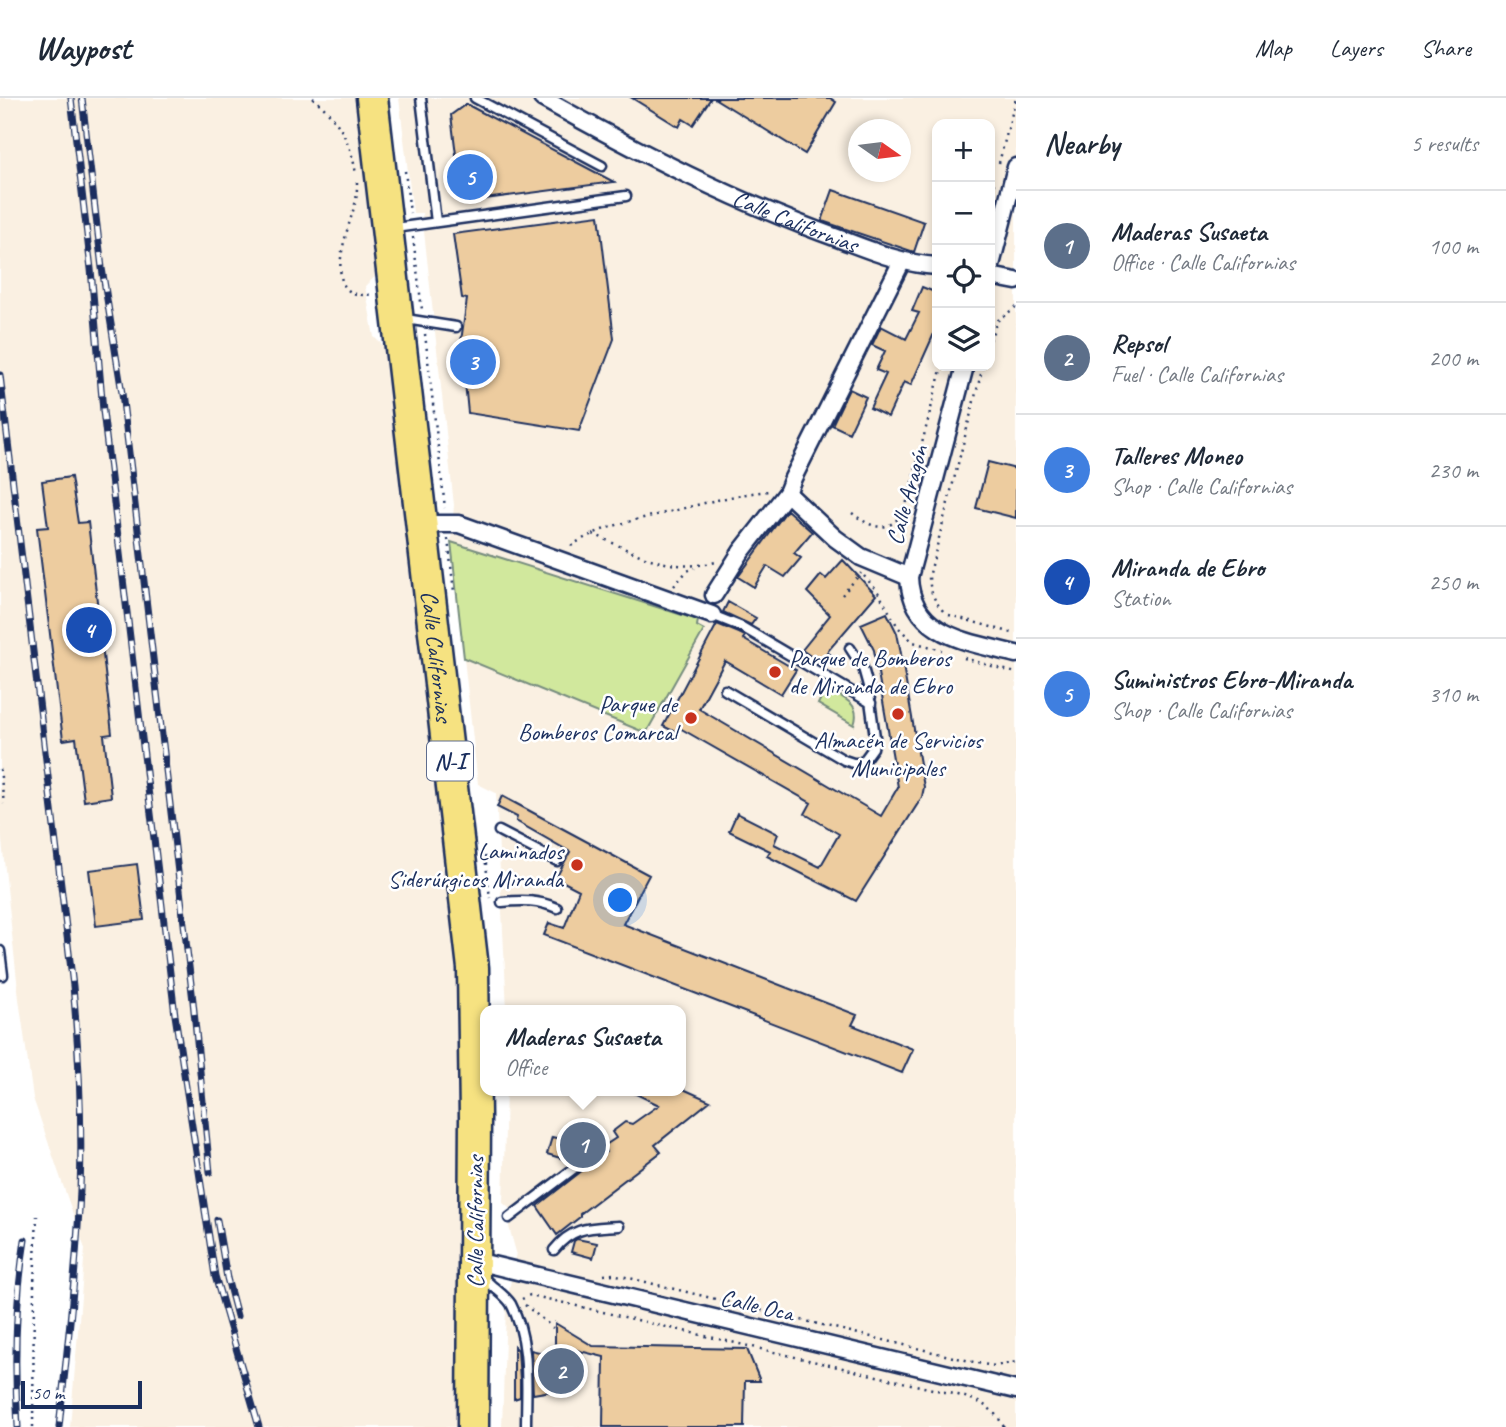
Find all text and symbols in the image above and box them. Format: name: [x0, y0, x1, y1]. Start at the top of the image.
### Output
text: Waypost: [35, 27, 131, 69]
text: Map: [1255, 33, 1292, 63]
text: Layers: [1330, 33, 1383, 63]
text: Share: [1421, 33, 1471, 63]
north arrow: [848, 119, 911, 182]
map controls: [932, 119, 995, 371]
button: +: [932, 119, 995, 182]
text: Nearby: [1044, 125, 1120, 163]
text: 5 results: [1411, 129, 1478, 158]
pin: 5: [447, 151, 493, 203]
button: −: [932, 182, 995, 245]
street label: Calle Californias: [728, 183, 865, 260]
text: Maderas Susaeta: [1111, 215, 1267, 248]
text: 1: [1062, 232, 1072, 261]
text: 100 m: [1429, 232, 1478, 261]
button: locate: [932, 245, 995, 308]
text: Office · Calle Californias: [1111, 248, 1295, 277]
button: layers: [932, 308, 995, 371]
text: Repsol: [1111, 327, 1167, 360]
pin: 3: [450, 336, 496, 388]
text: 2: [1062, 344, 1072, 373]
text: 200 m: [1429, 344, 1478, 373]
text: Fuel · Calle Californias: [1111, 360, 1283, 389]
text: Talleres Moneo: [1111, 439, 1242, 472]
street label: Calle Aragón: [879, 441, 935, 548]
text: 3: [1062, 456, 1072, 485]
text: 230 m: [1429, 456, 1478, 485]
text: Shop · Calle Californias: [1111, 472, 1292, 501]
text: Miranda de Ebro: [1111, 551, 1265, 584]
text: 4: [1062, 568, 1072, 597]
text: 250 m: [1429, 568, 1478, 597]
text: Station: [1111, 584, 1171, 613]
street label: Calle Californias: [414, 589, 460, 726]
pin: 4: [66, 604, 112, 656]
place label: Parque de Bomberos de Miranda de Ebro: [789, 643, 954, 701]
text: Suministros Ebro-Miranda: [1111, 663, 1352, 696]
marker: Parque de Bomberos de Miranda de Ebro: [767, 664, 783, 680]
text: 5: [1062, 680, 1072, 709]
text: 310 m: [1429, 680, 1478, 709]
place label: Parque de Bomberos Comarcal: [518, 689, 681, 747]
text: Shop · Calle Californias: [1111, 696, 1292, 725]
marker: Almacén de Servicios Municipales: [890, 706, 906, 722]
marker: Parque de Bomberos Comarcal: [683, 710, 699, 726]
place label: Almacén de Servicios Municipales: [814, 725, 984, 783]
road number: N-I: [427, 741, 473, 780]
place label: Laminados Siderúrgicos Miranda: [388, 836, 566, 894]
marker: Laminados Siderúrgicos Miranda: [569, 857, 585, 873]
your location: [603, 883, 637, 917]
popup: [480, 1005, 686, 1096]
text: Maderas Susaeta: [505, 1020, 661, 1053]
text: Office: [505, 1053, 547, 1082]
pin: 1: [560, 1119, 606, 1171]
street label: Calle Californias: [460, 1153, 490, 1288]
street label: Calle Oca: [717, 1282, 799, 1328]
pin: 2: [538, 1345, 584, 1397]
scale bar: [21, 1378, 142, 1410]
text: 50 m: [32, 1381, 64, 1405]

